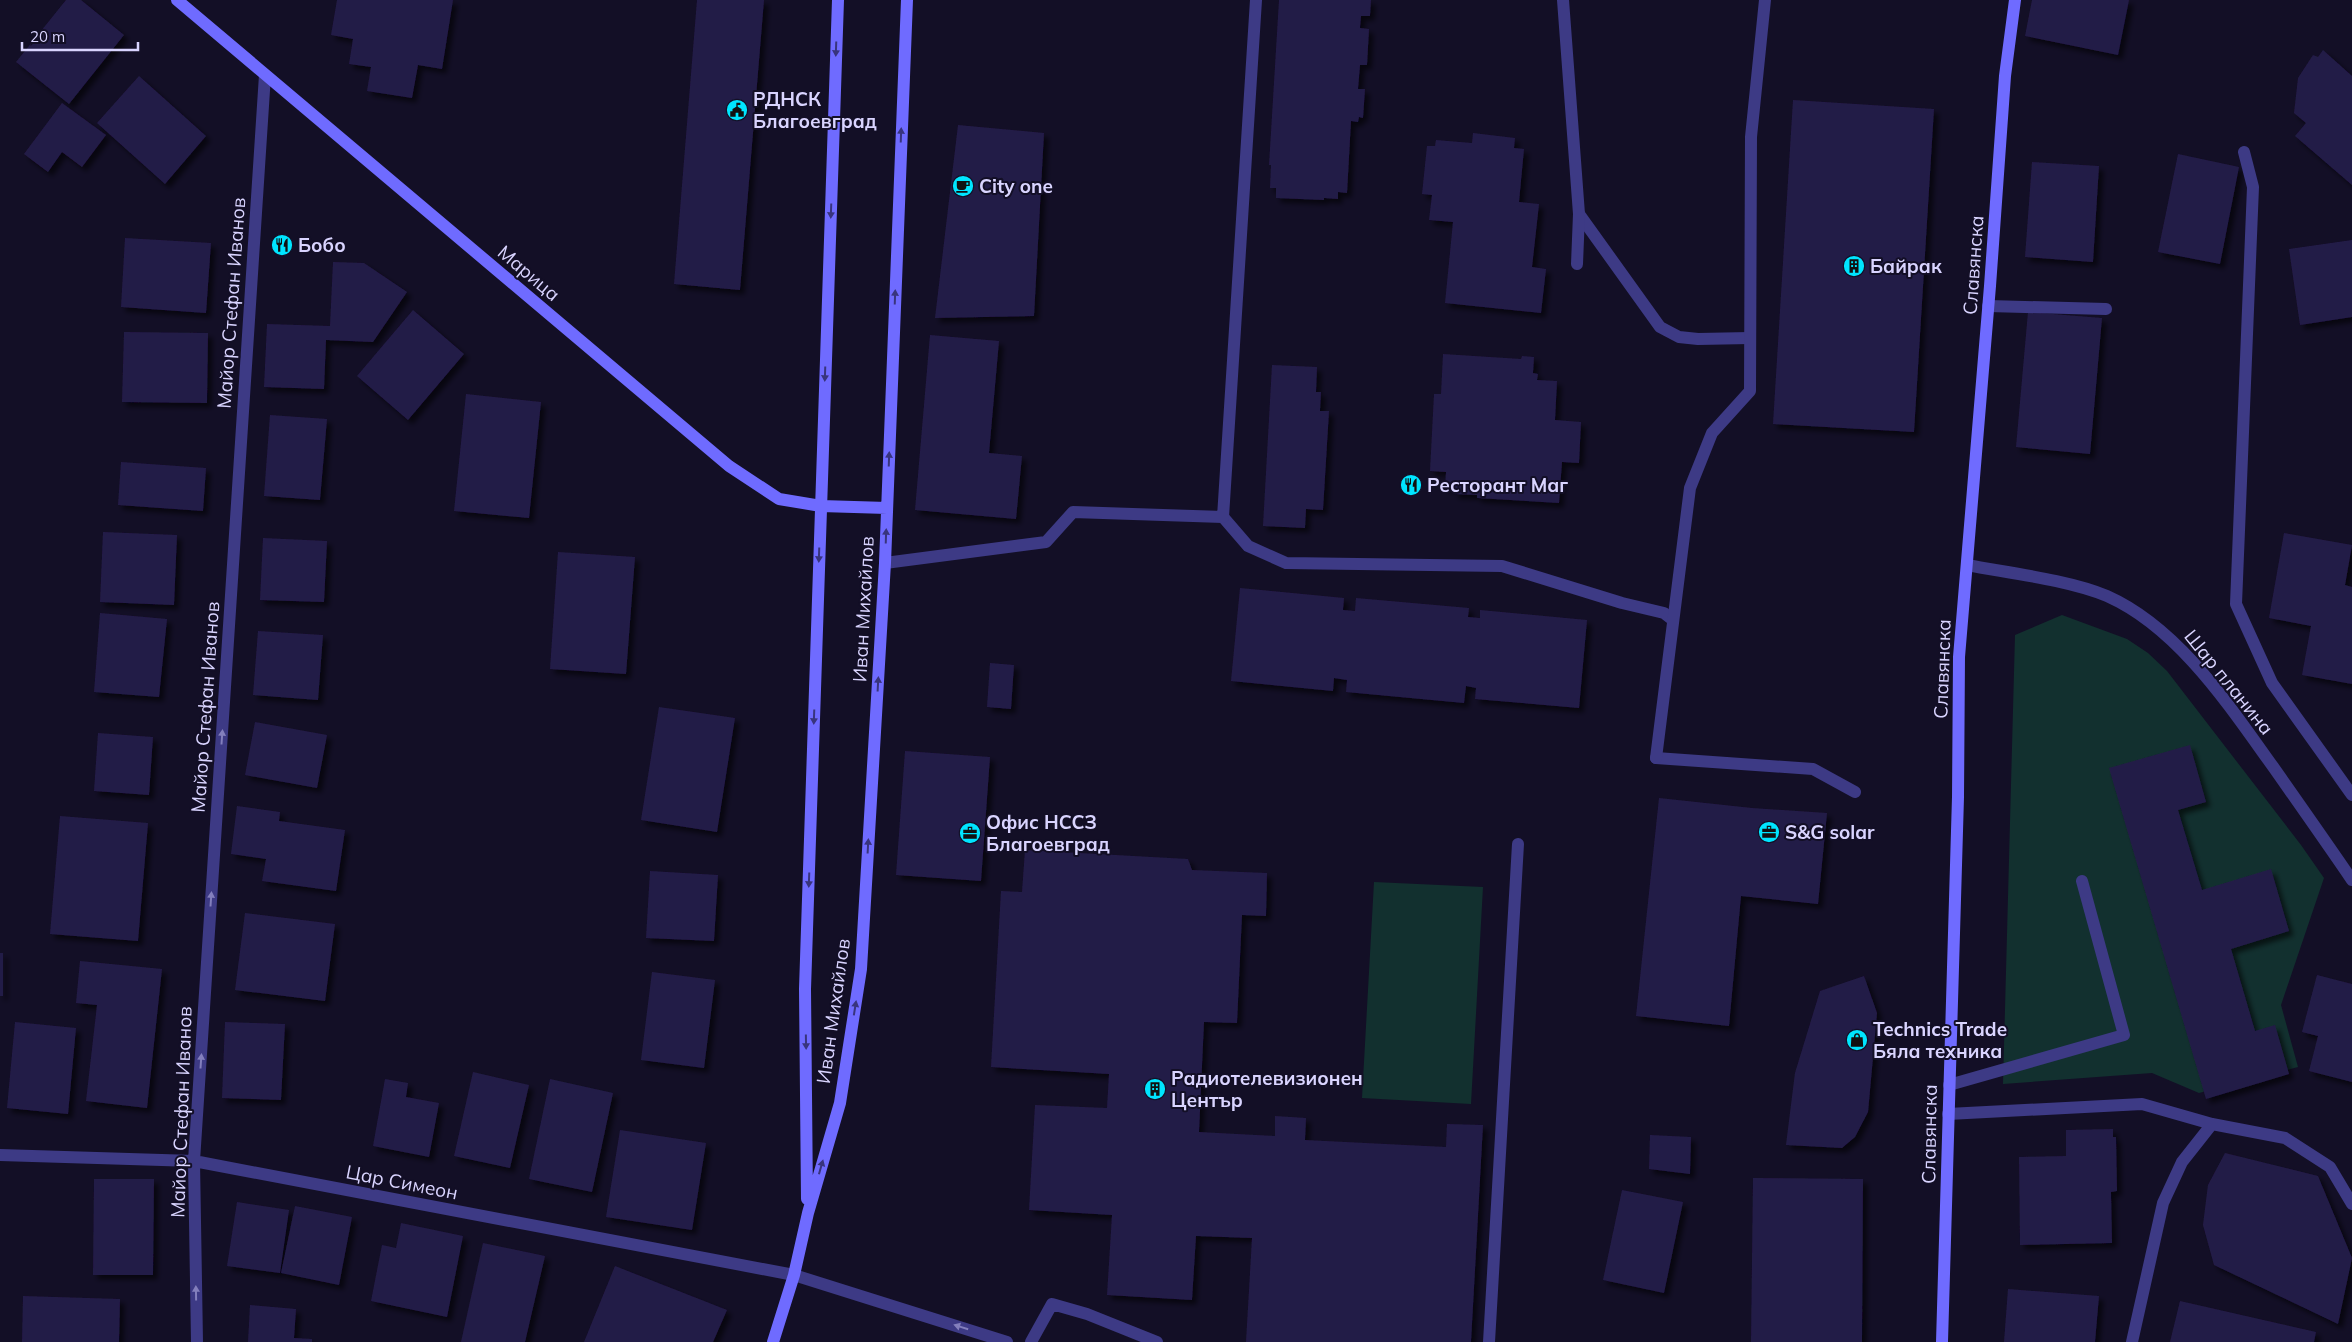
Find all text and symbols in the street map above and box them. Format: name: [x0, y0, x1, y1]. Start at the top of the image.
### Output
scale bar: [22, 20, 139, 52]
text: 20 m: [30, 27, 65, 46]
one-way arrow: [832, 41, 840, 57]
place label: РДНСК Благоевград: [753, 87, 877, 133]
public building icon: РДНСК Благоевград: [725, 98, 749, 122]
one-way arrow: [898, 126, 906, 142]
cafe icon: City one: [951, 174, 975, 198]
place label: City one: [979, 174, 1053, 198]
street label: Майор Стефан Иванов: [212, 197, 250, 409]
one-way arrow: [827, 203, 835, 219]
street label: Славянска: [1958, 215, 1988, 315]
restaurant icon: Бобо: [270, 233, 294, 257]
place label: Бобо: [298, 233, 346, 257]
street label: Марица: [493, 240, 565, 306]
building icon: Байрак: [1842, 254, 1866, 278]
place label: Байрак: [1870, 254, 1942, 278]
one-way arrow: [891, 289, 899, 305]
one-way arrow: [821, 366, 829, 382]
one-way arrow: [885, 451, 893, 467]
restaurant icon: Ресторант Маг: [1399, 473, 1423, 497]
place label: Ресторант Маг: [1427, 473, 1568, 497]
one-way arrow: [882, 527, 890, 543]
street label: Иван Михайлов: [847, 535, 879, 683]
one-way arrow: [815, 547, 823, 563]
street label: Майор Стефан Иванов: [186, 601, 224, 813]
street label: Славянска: [1928, 619, 1956, 719]
street label: Шар планина: [2179, 625, 2279, 739]
one-way arrow: [874, 676, 882, 692]
one-way arrow: [810, 709, 818, 725]
one-way arrow: [218, 728, 226, 744]
place label: Офис НССЗ Благоевград: [986, 810, 1110, 856]
office icon: S&G solar: [1757, 820, 1781, 844]
place label: S&G solar: [1785, 820, 1875, 844]
office icon: Офис НССЗ Благоевград: [958, 821, 982, 845]
one-way arrow: [865, 838, 873, 854]
one-way arrow: [804, 872, 812, 888]
one-way arrow: [208, 891, 216, 907]
street label: Иван Михайлов: [811, 937, 855, 1085]
one-way arrow: [851, 1000, 859, 1016]
street label: Майор Стефан Иванов: [165, 1006, 197, 1218]
place label: Technics Trade Бяла техника: [1873, 1017, 2007, 1063]
shop icon: Technics Trade Бяла техника: [1845, 1028, 1869, 1052]
one-way arrow: [802, 1034, 810, 1050]
one-way arrow: [197, 1053, 205, 1069]
place label: Радиотелевизионен Център: [1171, 1066, 1363, 1112]
building icon: Радиотелевизионен Център: [1143, 1077, 1167, 1101]
street label: Славянска: [1916, 1084, 1942, 1184]
street label: Цар Симеон: [344, 1159, 460, 1205]
one-way arrow: [818, 1159, 826, 1174]
one-way arrow: [192, 1285, 200, 1301]
one-way arrow: [953, 1323, 968, 1331]

